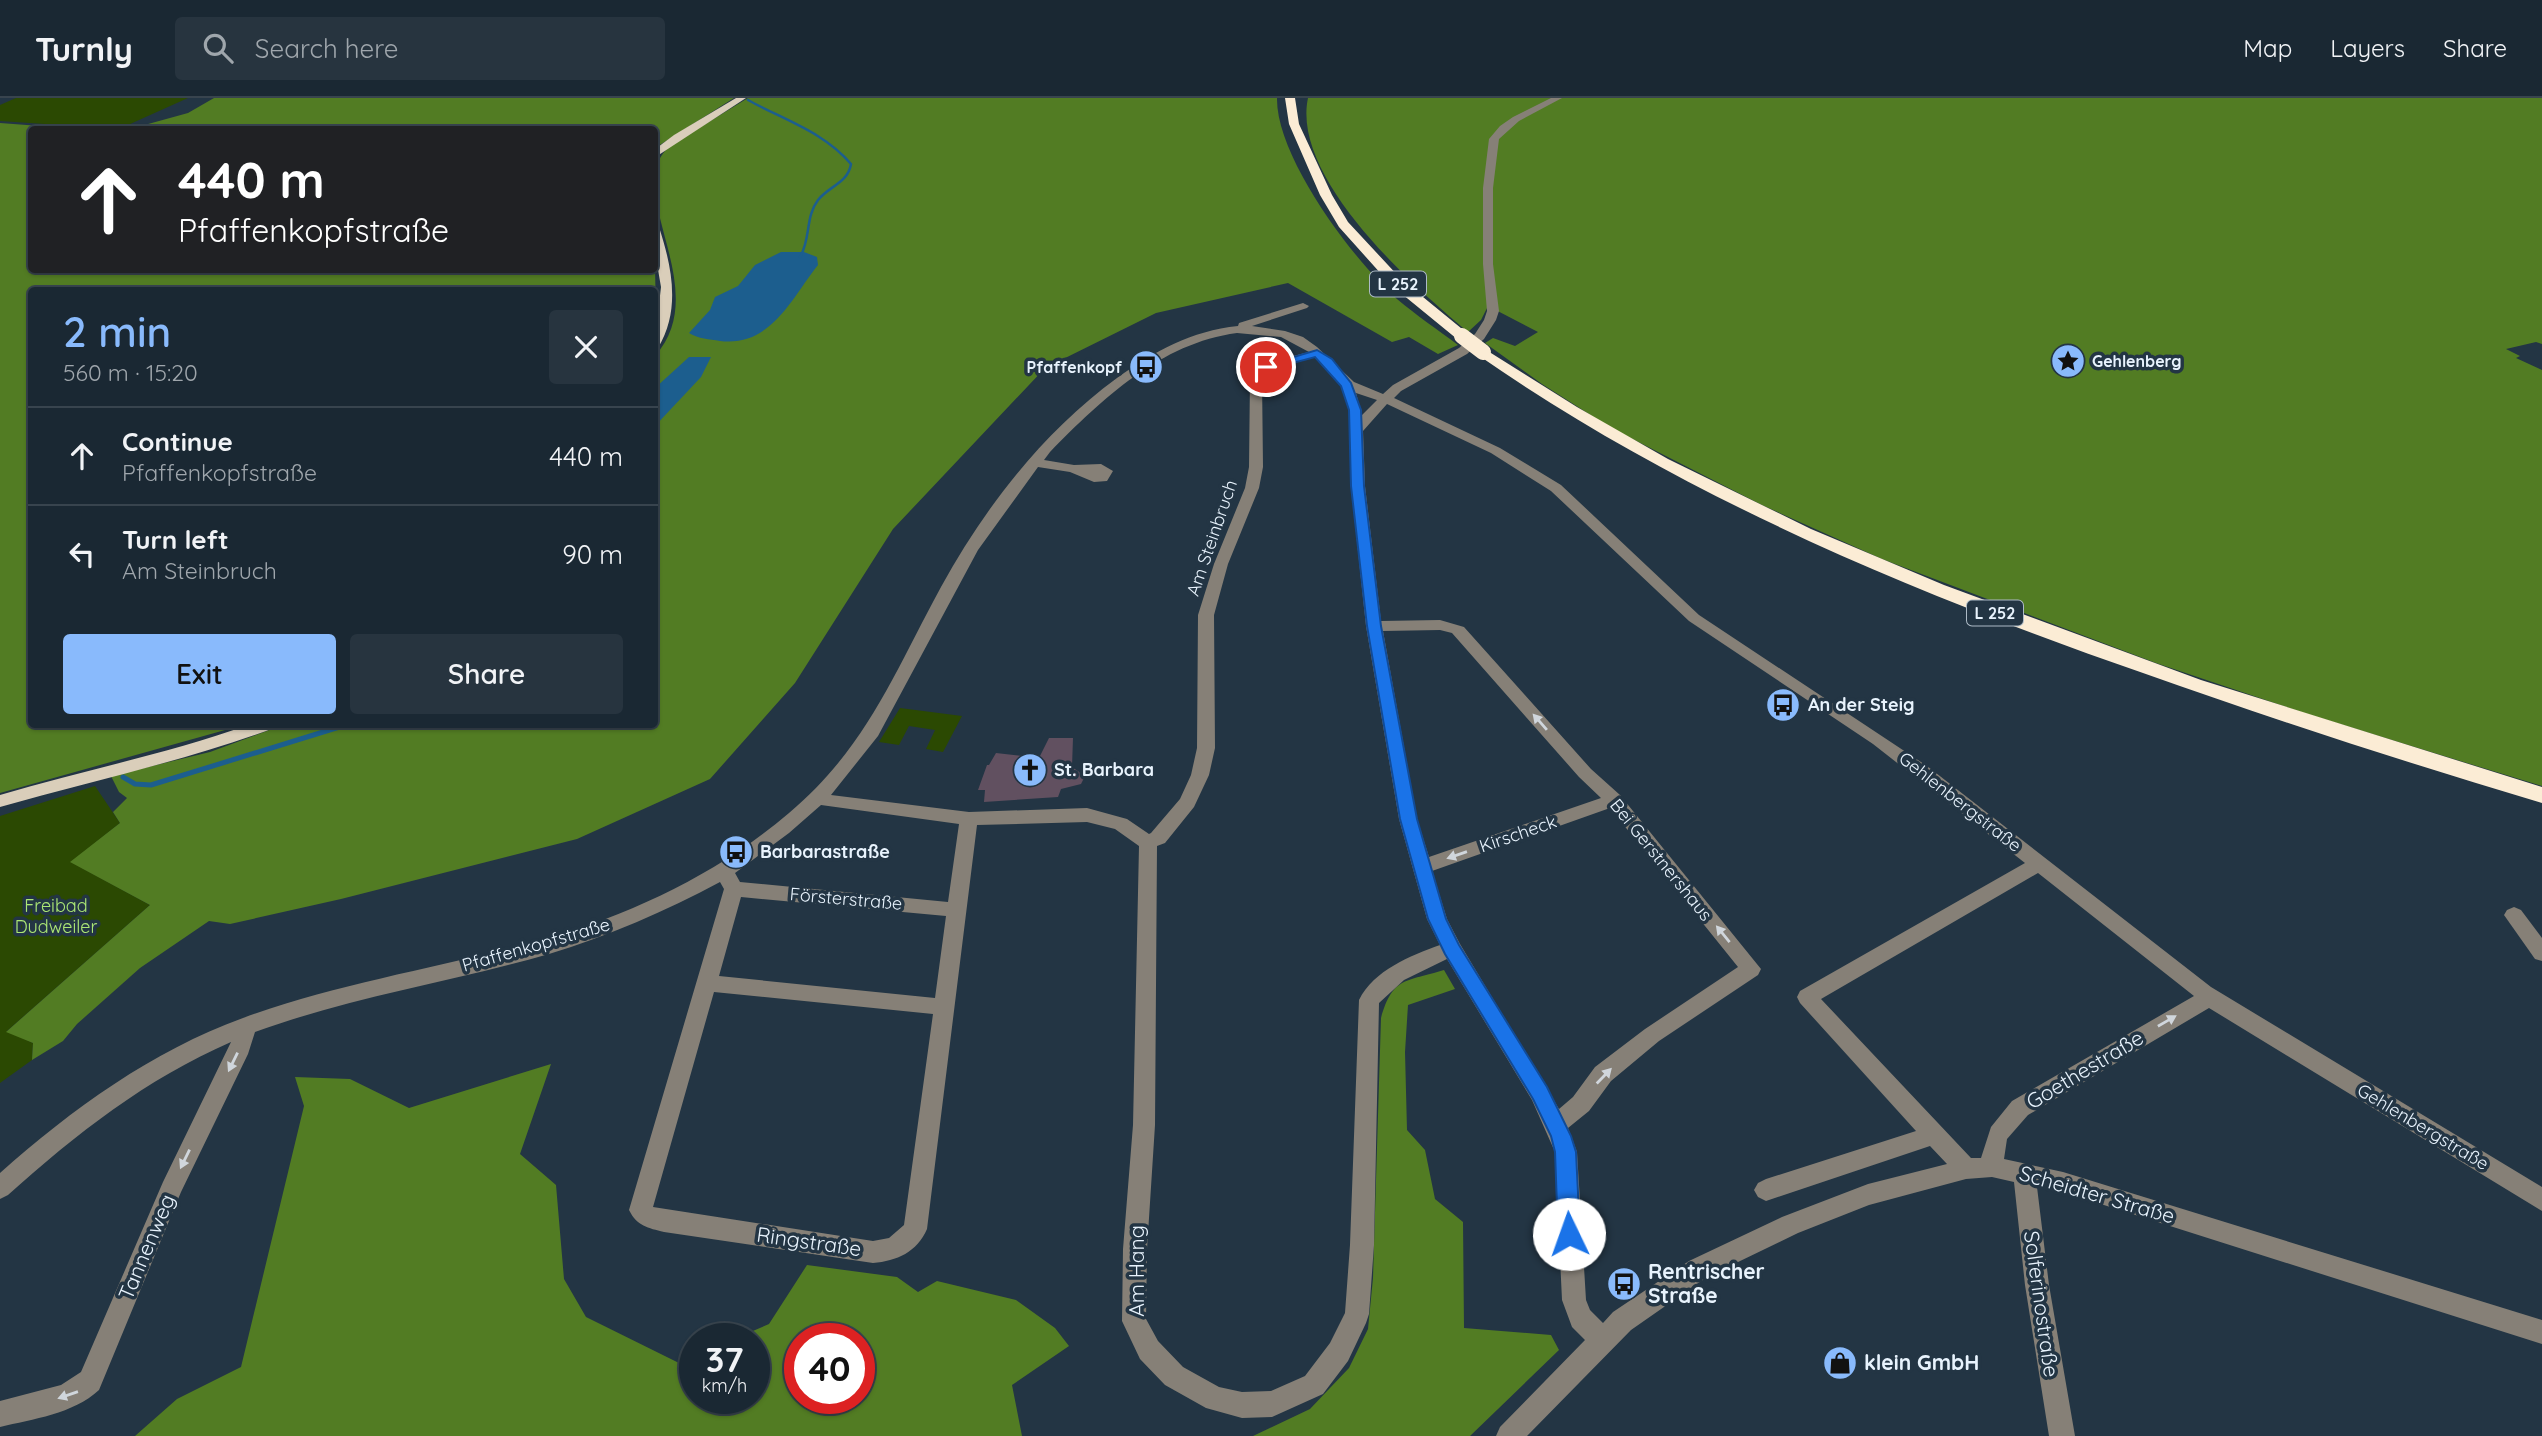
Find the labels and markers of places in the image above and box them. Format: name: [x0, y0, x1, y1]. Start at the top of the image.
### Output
pin: [1236, 337, 1296, 397]
place icon: Gehlenberg: [2049, 342, 2087, 380]
bus stop icon: Pfaffenkopf: [1127, 348, 1165, 386]
place label: Gehlenberg: [2092, 351, 2182, 371]
place label: Pfaffenkopf: [1026, 357, 1122, 377]
bus stop icon: An der Steig: [1764, 686, 1802, 724]
place label: An der Steig: [1808, 693, 1914, 716]
church icon: St. Barbara: [1011, 751, 1049, 789]
place label: St. Barbara: [1054, 758, 1154, 781]
bus stop icon: Barbarastraße: [717, 833, 755, 871]
place label: Barbarastraße: [760, 840, 890, 863]
place label: Rentrischer Straße: [1648, 1258, 1765, 1308]
bus stop icon: Rentrischer Straße: [1605, 1265, 1643, 1303]
shop icon: klein GmbH: [1821, 1344, 1859, 1382]
place label: klein GmbH: [1864, 1349, 1979, 1375]

